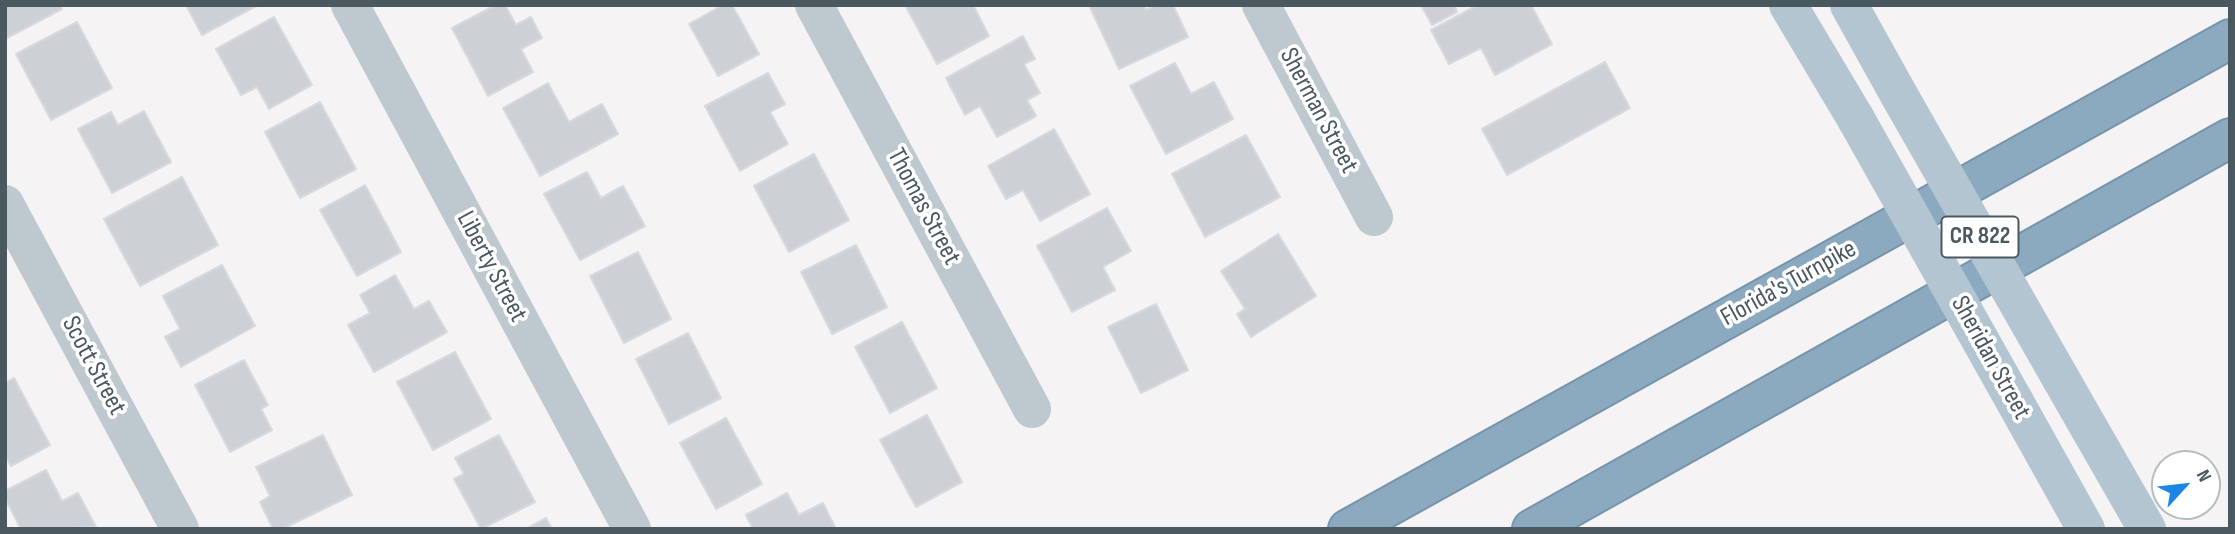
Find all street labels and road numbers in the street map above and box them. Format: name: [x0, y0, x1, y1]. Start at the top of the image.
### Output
street label: Sherman Street: [1272, 43, 1364, 179]
street label: Thomas Street: [879, 143, 967, 271]
street label: Liberty Street: [449, 206, 533, 328]
road number: CR 822: [1941, 216, 2018, 258]
street label: Florida's Turnpike: [1716, 234, 1862, 334]
street label: Sheridan Street: [1943, 291, 2037, 425]
street label: Scott Street: [54, 311, 132, 421]

